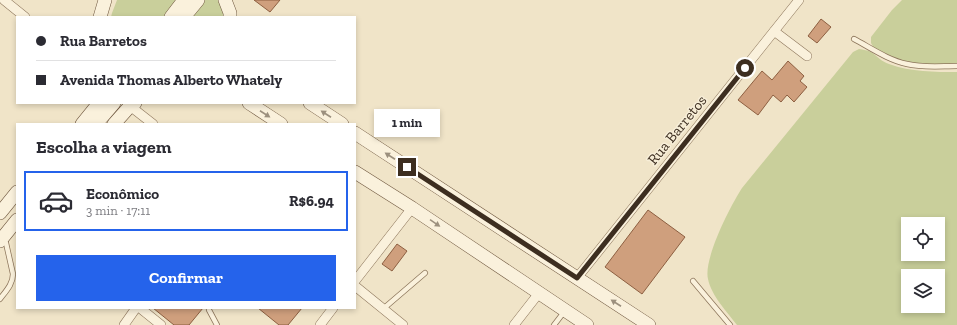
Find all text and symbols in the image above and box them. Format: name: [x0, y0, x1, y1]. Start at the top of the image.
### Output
text: Rua Barretos: [60, 32, 147, 50]
route start: [736, 59, 754, 77]
text: Avenida Thomas Alberto Whately: [60, 71, 282, 89]
street label: Rua Barretos: [644, 92, 710, 168]
callout: 1 min: [374, 109, 440, 137]
one-way arrow: [259, 110, 271, 117]
one-way arrow: [320, 110, 331, 117]
text: 1 min: [392, 115, 422, 130]
text: Escolha a viagem: [36, 136, 172, 158]
one-way arrow: [385, 152, 395, 160]
route end: [398, 158, 416, 176]
icon: car: [38, 183, 74, 219]
text: Econômico: [86, 185, 159, 203]
text: R$6.94: [289, 192, 334, 210]
text: 3 min · 17:11: [86, 203, 150, 218]
map controls: [901, 217, 945, 313]
button: locate: [901, 217, 945, 261]
one-way arrow: [429, 220, 440, 227]
button: Confirmar: [36, 255, 336, 301]
button: layers: [901, 269, 945, 313]
one-way arrow: [610, 300, 622, 307]

